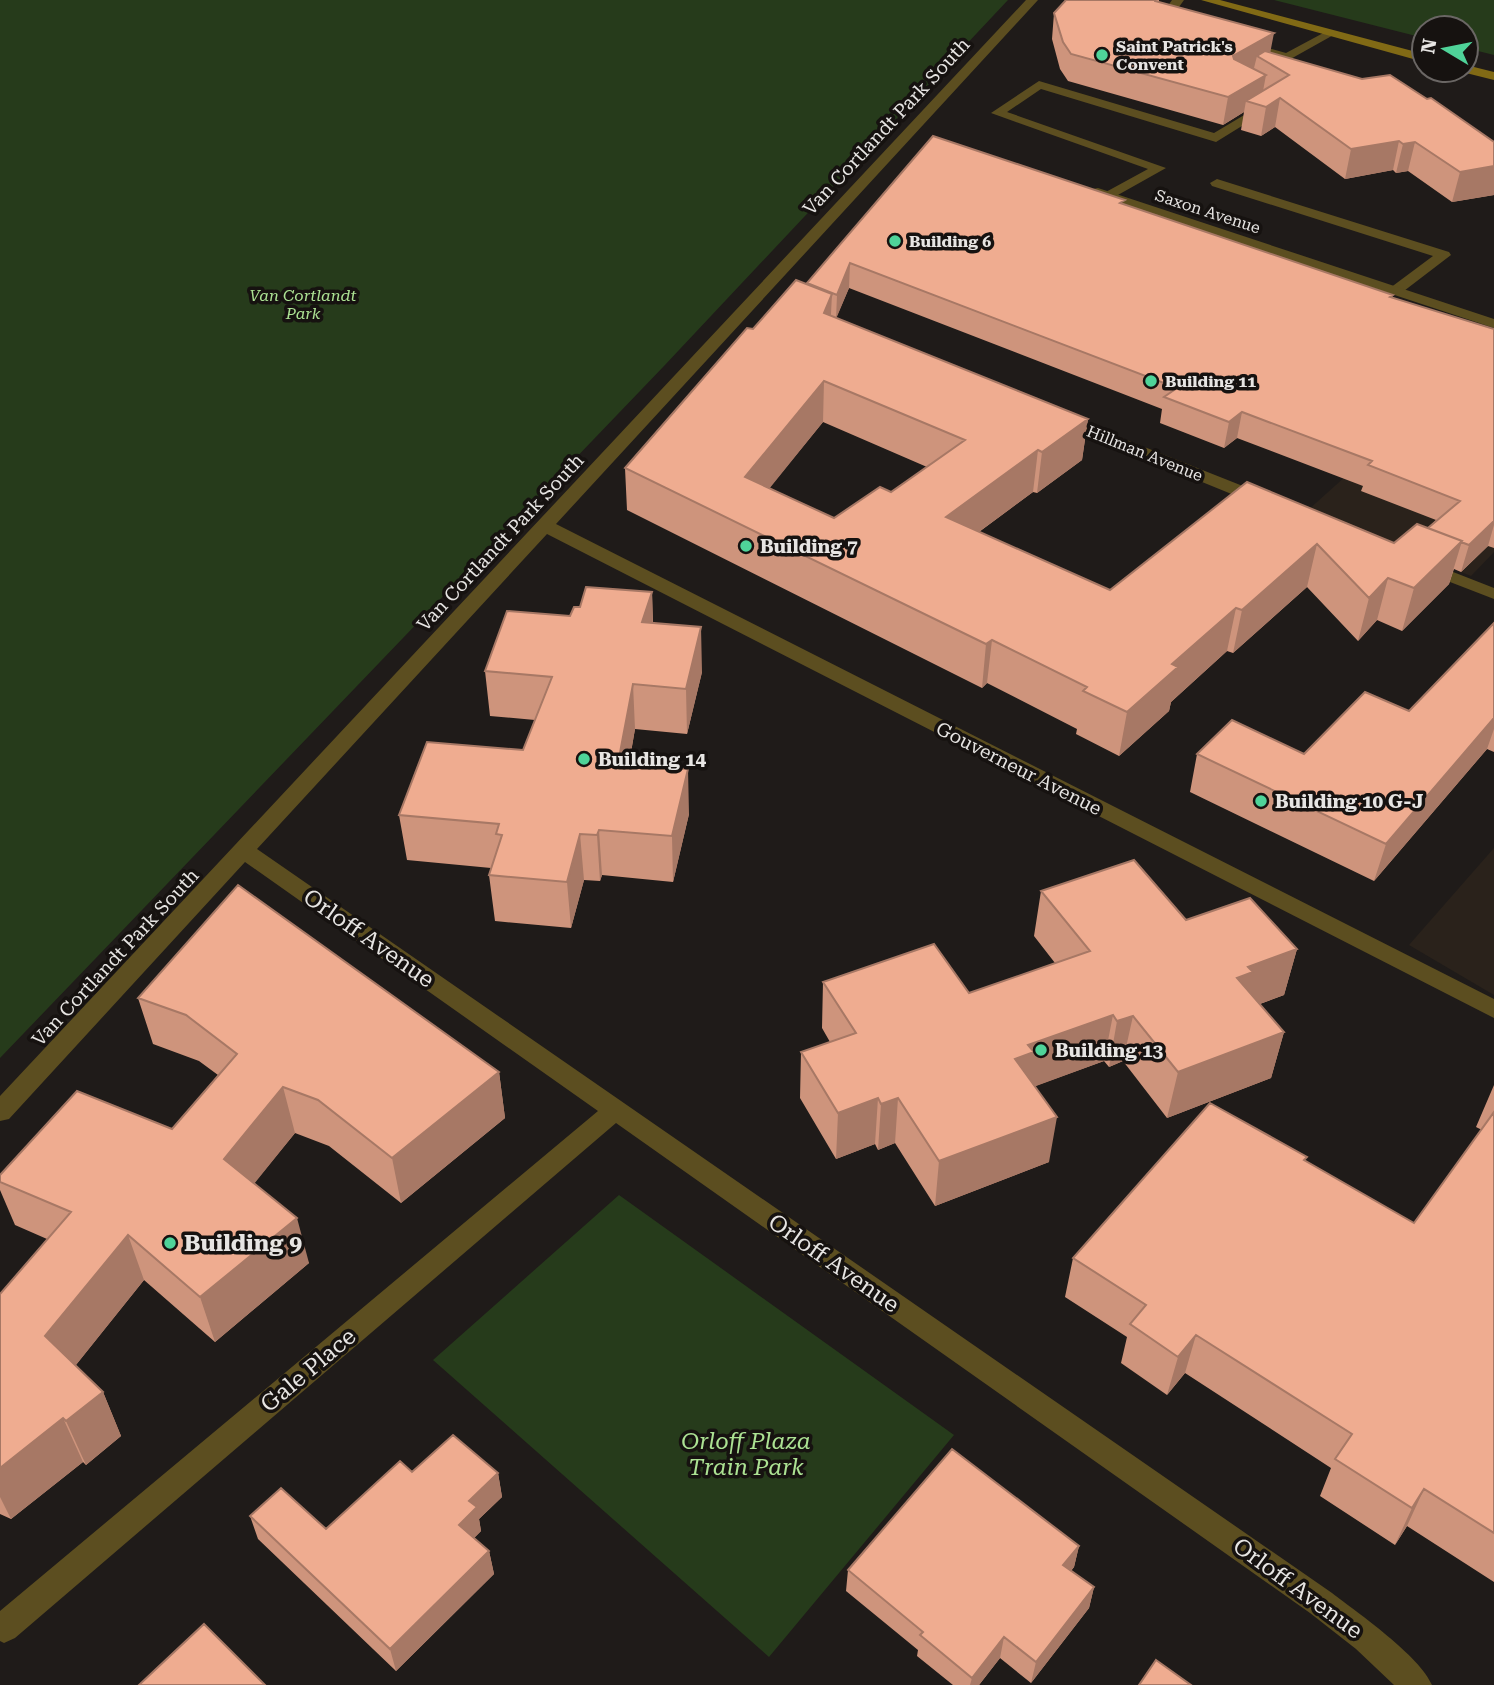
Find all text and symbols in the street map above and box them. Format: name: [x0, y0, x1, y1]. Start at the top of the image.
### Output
north arrow: [1410, 14, 1480, 84]
street label: Van Cortlandt Park South: [798, 33, 975, 220]
place label: Saint Patrick's Convent: [1116, 37, 1233, 74]
text: N: [1416, 37, 1441, 55]
marker: Saint Patrick's Convent: [1094, 47, 1110, 63]
street label: Saxon Avenue: [1153, 186, 1263, 237]
place label: Building 6: [909, 232, 991, 251]
marker: Building 6: [887, 233, 903, 249]
park label: Van Cortlandt Park: [250, 286, 357, 323]
place label: Building 11: [1165, 372, 1256, 391]
marker: Building 11: [1143, 373, 1159, 389]
street label: Hillman Avenue: [1084, 422, 1206, 485]
street label: Van Cortlandt Park South: [412, 449, 589, 636]
place label: Building 7: [760, 535, 858, 558]
marker: Building 7: [738, 538, 754, 554]
street label: Gouverneur Avenue: [932, 717, 1105, 820]
place label: Building 14: [598, 748, 707, 771]
marker: Building 14: [576, 751, 592, 767]
place label: Building 10 G-J: [1275, 790, 1423, 813]
marker: Building 10 G-J: [1253, 793, 1269, 809]
street label: Van Cortlandt Park South: [27, 864, 204, 1051]
street label: Orloff Avenue: [298, 883, 439, 994]
place label: Building 13: [1055, 1039, 1164, 1062]
marker: Building 13: [1033, 1042, 1049, 1058]
street label: Orloff Avenue: [763, 1208, 904, 1319]
place label: Building 9: [184, 1230, 302, 1257]
marker: Building 9: [162, 1235, 178, 1251]
street label: Gale Place: [255, 1323, 361, 1418]
park label: Orloff Plaza Train Park: [681, 1428, 811, 1481]
street label: Orloff Avenue: [1228, 1532, 1368, 1644]

